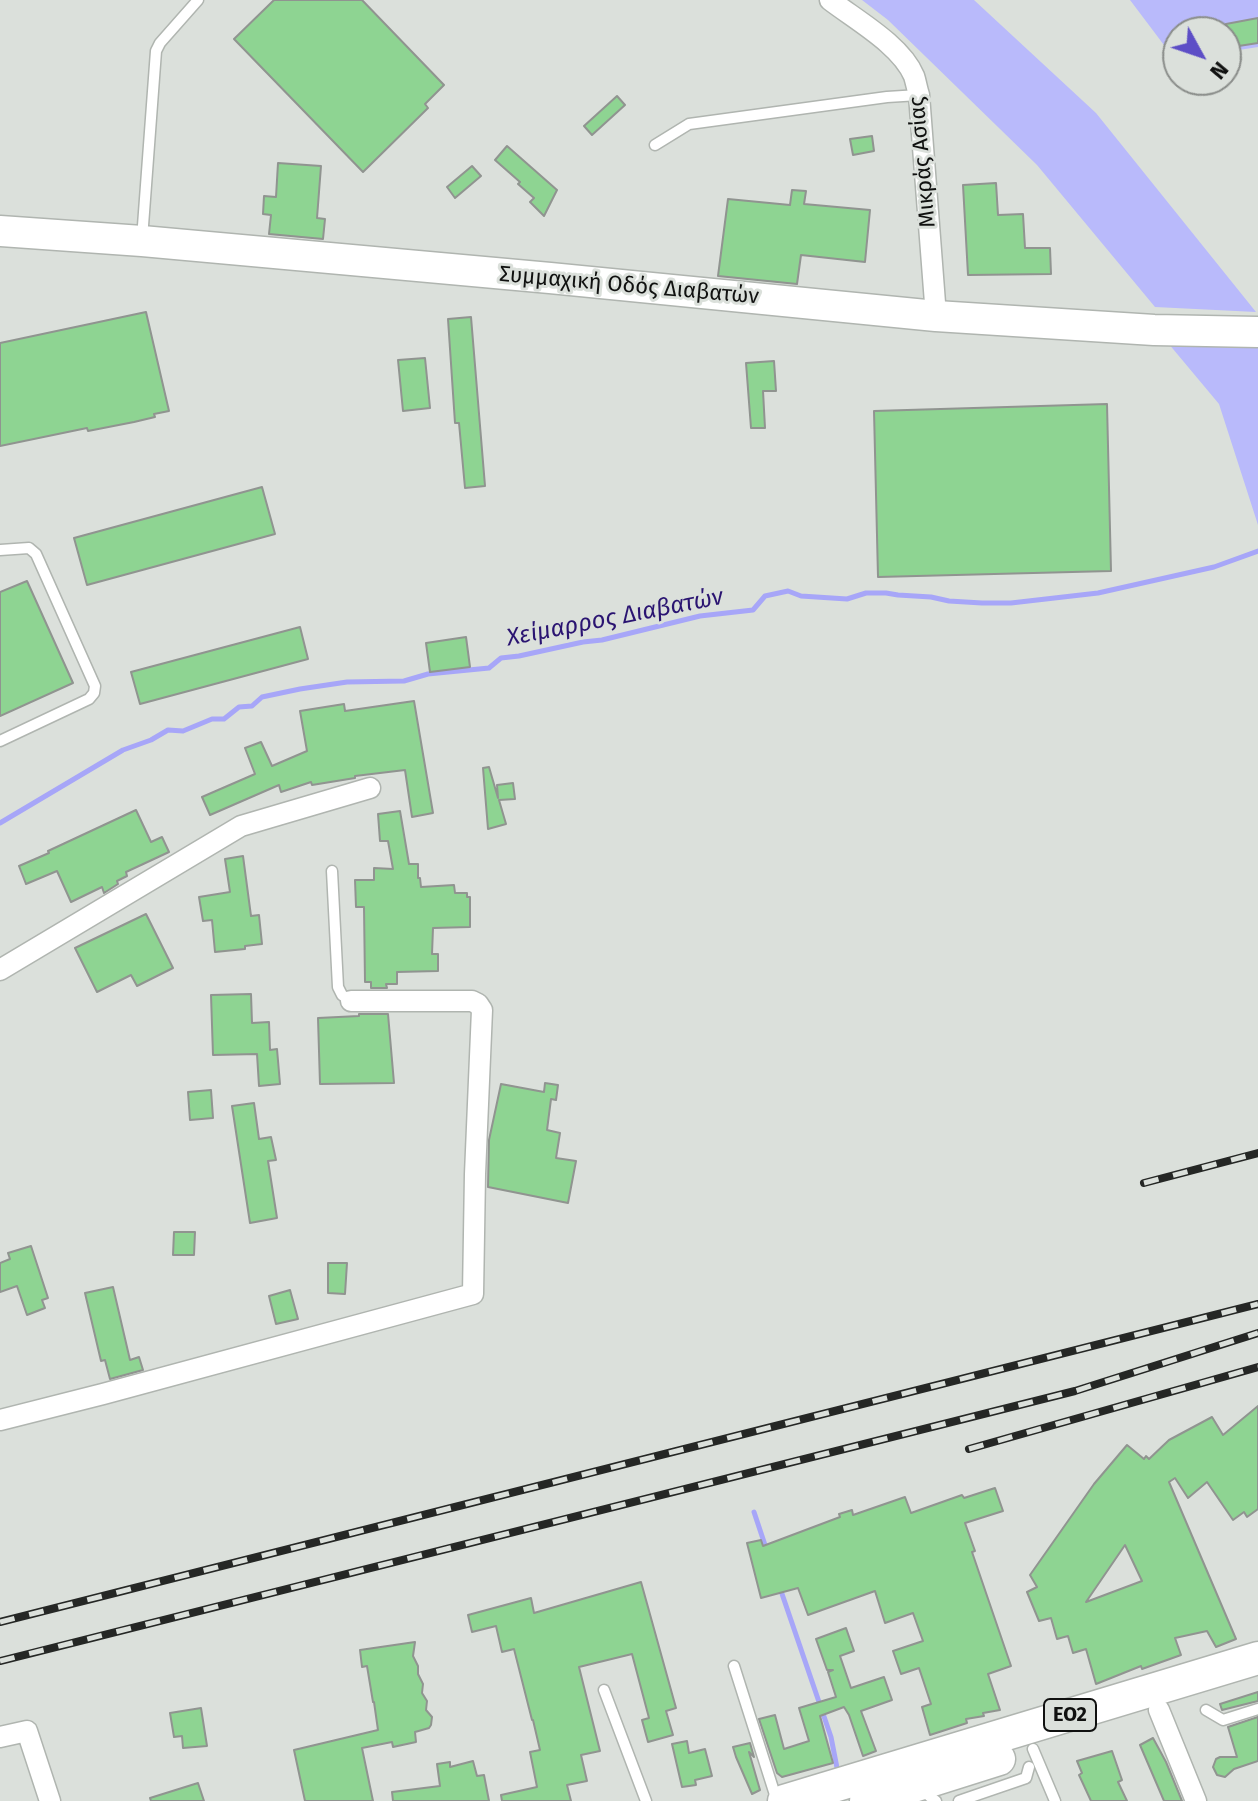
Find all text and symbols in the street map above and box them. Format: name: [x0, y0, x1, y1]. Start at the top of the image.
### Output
north arrow: [1162, 16, 1242, 96]
text: N: [1204, 56, 1234, 85]
street label: Μικράς Ασίας: [904, 95, 942, 229]
street label: Συμμαχική Οδός Διαβατών: [498, 261, 760, 311]
water label: Χείμαρρος Διαβατών: [504, 583, 726, 653]
road number: ΕΟ2: [1044, 1699, 1096, 1731]

